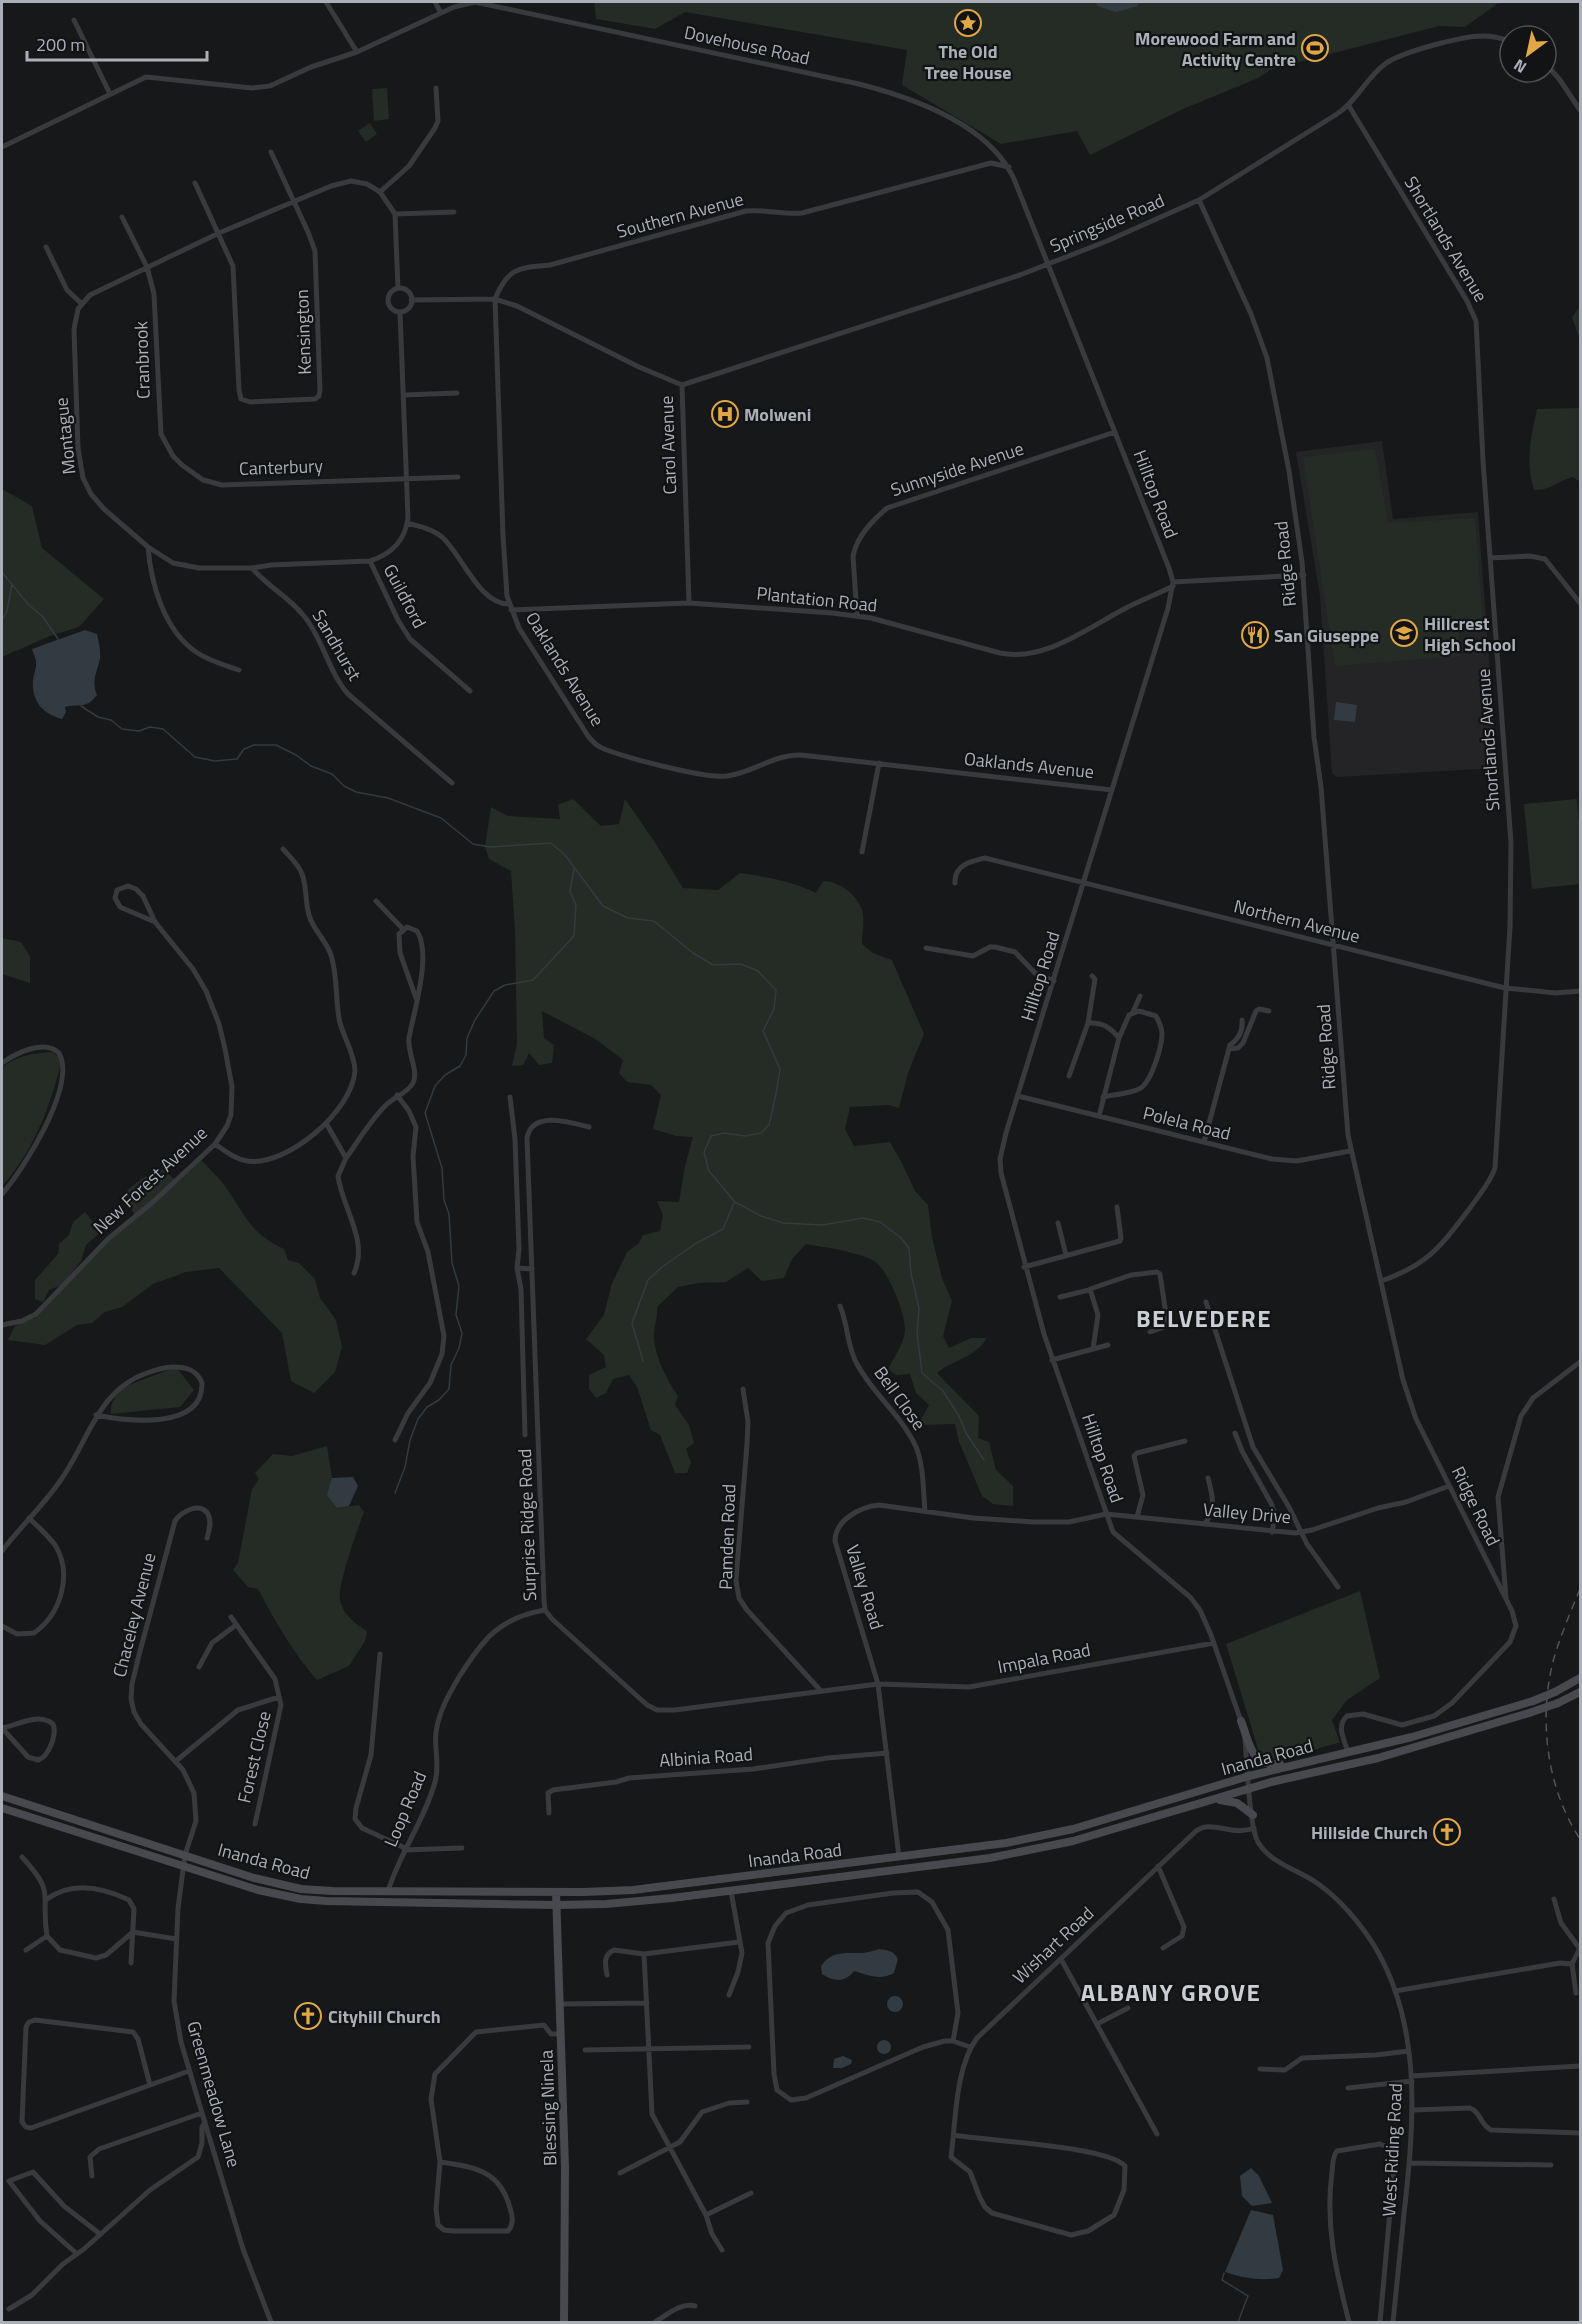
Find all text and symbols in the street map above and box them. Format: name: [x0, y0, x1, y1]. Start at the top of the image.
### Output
place icon: The Old Tree House: [953, 8, 983, 38]
street label: Dovehouse Road: [682, 19, 812, 71]
scale bar: [27, 24, 207, 62]
north arrow: [1498, 24, 1558, 84]
place label: Morewood Farm and Activity Centre: [1135, 25, 1296, 73]
text: 200 m: [36, 31, 85, 58]
sports icon: Morewood Farm and Activity Centre: [1300, 33, 1330, 63]
place label: The Old Tree House: [925, 38, 1011, 86]
text: N: [1509, 53, 1531, 80]
street label: Shortlands Avenue: [1398, 171, 1494, 307]
street label: Southern Avenue: [614, 185, 746, 245]
street label: Springside Road: [1045, 187, 1169, 259]
street label: Kensington: [288, 289, 318, 375]
street label: Cranbrook: [127, 320, 157, 399]
street label: Carol Avenue: [653, 395, 683, 495]
street label: Montague: [48, 396, 82, 476]
hospital icon: Molweni: [710, 399, 740, 429]
place label: Molweni: [744, 401, 811, 428]
street label: Sunnyside Avenue: [887, 435, 1027, 503]
street label: Hilltop Road: [1127, 446, 1185, 542]
street label: Canterbury: [239, 452, 324, 482]
street label: Ridge Road: [1267, 520, 1303, 608]
street label: Guildford: [377, 559, 433, 633]
street label: Plantation Road: [755, 579, 879, 619]
street label: Sandhurst: [306, 604, 369, 686]
street label: Oaklands Avenue: [519, 606, 611, 732]
place label: Hillcrest High School: [1424, 610, 1516, 658]
school or university icon: Hillcrest High School: [1389, 618, 1419, 648]
restaurant icon: San Giuseppe: [1240, 620, 1270, 650]
place label: San Giuseppe: [1274, 622, 1379, 649]
street label: Shortlands Avenue: [1470, 668, 1506, 812]
street label: Oaklands Avenue: [963, 745, 1095, 785]
street label: Northern Avenue: [1231, 892, 1363, 950]
street label: Hilltop Road: [1014, 928, 1066, 1024]
street label: Ridge Road: [1310, 1003, 1342, 1091]
street label: Polela Road: [1140, 1099, 1234, 1147]
street label: New Forest Avenue: [87, 1120, 213, 1240]
district label: BELVEDERE: [1136, 1300, 1272, 1336]
street label: Bell Close: [868, 1360, 932, 1436]
street label: Hilltop Road: [1075, 1410, 1131, 1506]
street label: Surprise Ridge Road: [511, 1448, 543, 1602]
street label: Ridge Road: [1445, 1462, 1507, 1550]
street label: Pamden Road: [712, 1484, 742, 1590]
street label: Valley Drive: [1202, 1496, 1292, 1530]
street label: Valley Road: [839, 1541, 891, 1633]
street label: Chaceley Avenue: [105, 1550, 163, 1680]
street label: Impala Road: [995, 1636, 1093, 1680]
street label: Forest Close: [230, 1708, 278, 1806]
street label: Inanda Road: [1218, 1732, 1316, 1782]
street label: Albinia Road: [658, 1740, 754, 1774]
street label: Loop Road: [377, 1767, 433, 1851]
church icon: Hillside Church: [1432, 1817, 1462, 1847]
place label: Hillside Church: [1311, 1819, 1428, 1846]
street label: Inanda Road: [215, 1836, 313, 1886]
street label: Inanda Road: [747, 1836, 843, 1874]
street label: Wishart Road: [1006, 1900, 1100, 1990]
district label: ALBANY GROVE: [1081, 1974, 1261, 2010]
church icon: Cityhill Church: [293, 2001, 323, 2031]
place label: Cityhill Church: [328, 2003, 441, 2030]
street label: Greenmeadow Lane: [180, 2018, 248, 2170]
street label: Blessing Ninela: [532, 2050, 564, 2166]
street label: West Riding Road: [1375, 2083, 1409, 2217]

